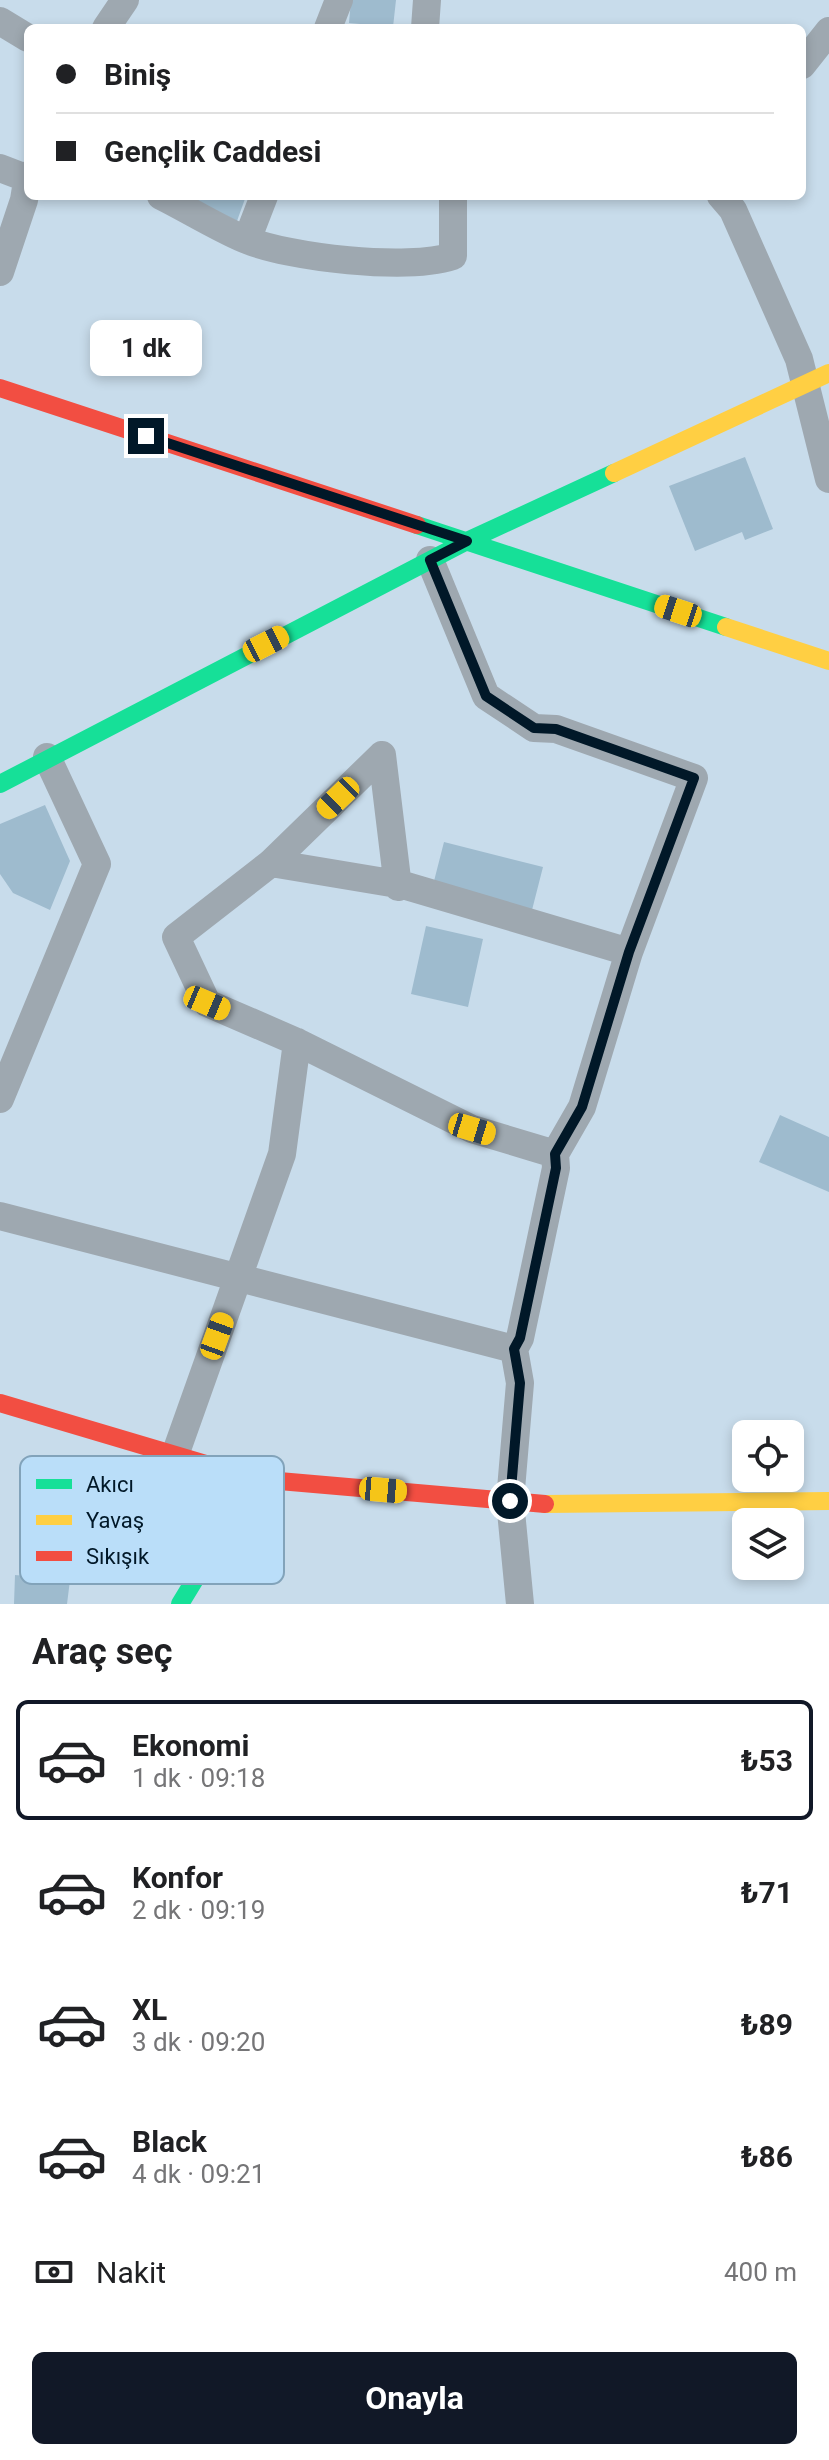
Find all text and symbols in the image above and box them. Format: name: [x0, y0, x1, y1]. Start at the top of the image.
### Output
text: Biniş: [104, 57, 171, 92]
text: Gençlik Caddesi: [104, 134, 321, 169]
callout: 1 dk: [90, 320, 202, 376]
text: 1 dk: [121, 333, 171, 363]
route end: [128, 418, 164, 454]
car: [651, 592, 705, 630]
car: [239, 622, 293, 666]
car: [312, 773, 364, 823]
car: [180, 983, 234, 1023]
car: [446, 1111, 498, 1147]
car: [198, 1309, 236, 1363]
map controls: [732, 1420, 804, 1580]
button: locate: [732, 1420, 804, 1492]
legend: [20, 1456, 284, 1584]
text: Akıcı: [86, 1472, 134, 1497]
car: [358, 1476, 408, 1504]
route start: [492, 1483, 528, 1519]
text: Yavaş: [86, 1508, 144, 1533]
button: layers: [732, 1508, 804, 1580]
text: Sıkışık: [86, 1544, 150, 1569]
text: Araç seç: [32, 1631, 172, 1673]
icon: car: [36, 1724, 108, 1796]
text: Ekonomi: [132, 1728, 250, 1763]
text: ₺53: [741, 1743, 793, 1778]
text: 1 dk · 09:18: [132, 1763, 265, 1793]
icon: car: [36, 1856, 108, 1928]
text: Konfor: [132, 1860, 223, 1895]
text: ₺71: [741, 1875, 793, 1910]
text: 2 dk · 09:19: [132, 1895, 265, 1925]
icon: car: [36, 1988, 108, 2060]
text: XL: [132, 1992, 167, 2027]
text: ₺89: [741, 2007, 793, 2042]
text: 3 dk · 09:20: [132, 2027, 265, 2057]
icon: car: [36, 2120, 108, 2192]
text: Black: [132, 2124, 207, 2159]
text: ₺86: [741, 2139, 793, 2174]
text: 4 dk · 09:21: [132, 2159, 265, 2189]
icon: cash: [32, 2250, 76, 2294]
text: Nakit: [96, 2255, 166, 2290]
text: 400 m: [724, 2257, 797, 2287]
button: Onayla: [32, 2352, 797, 2444]

